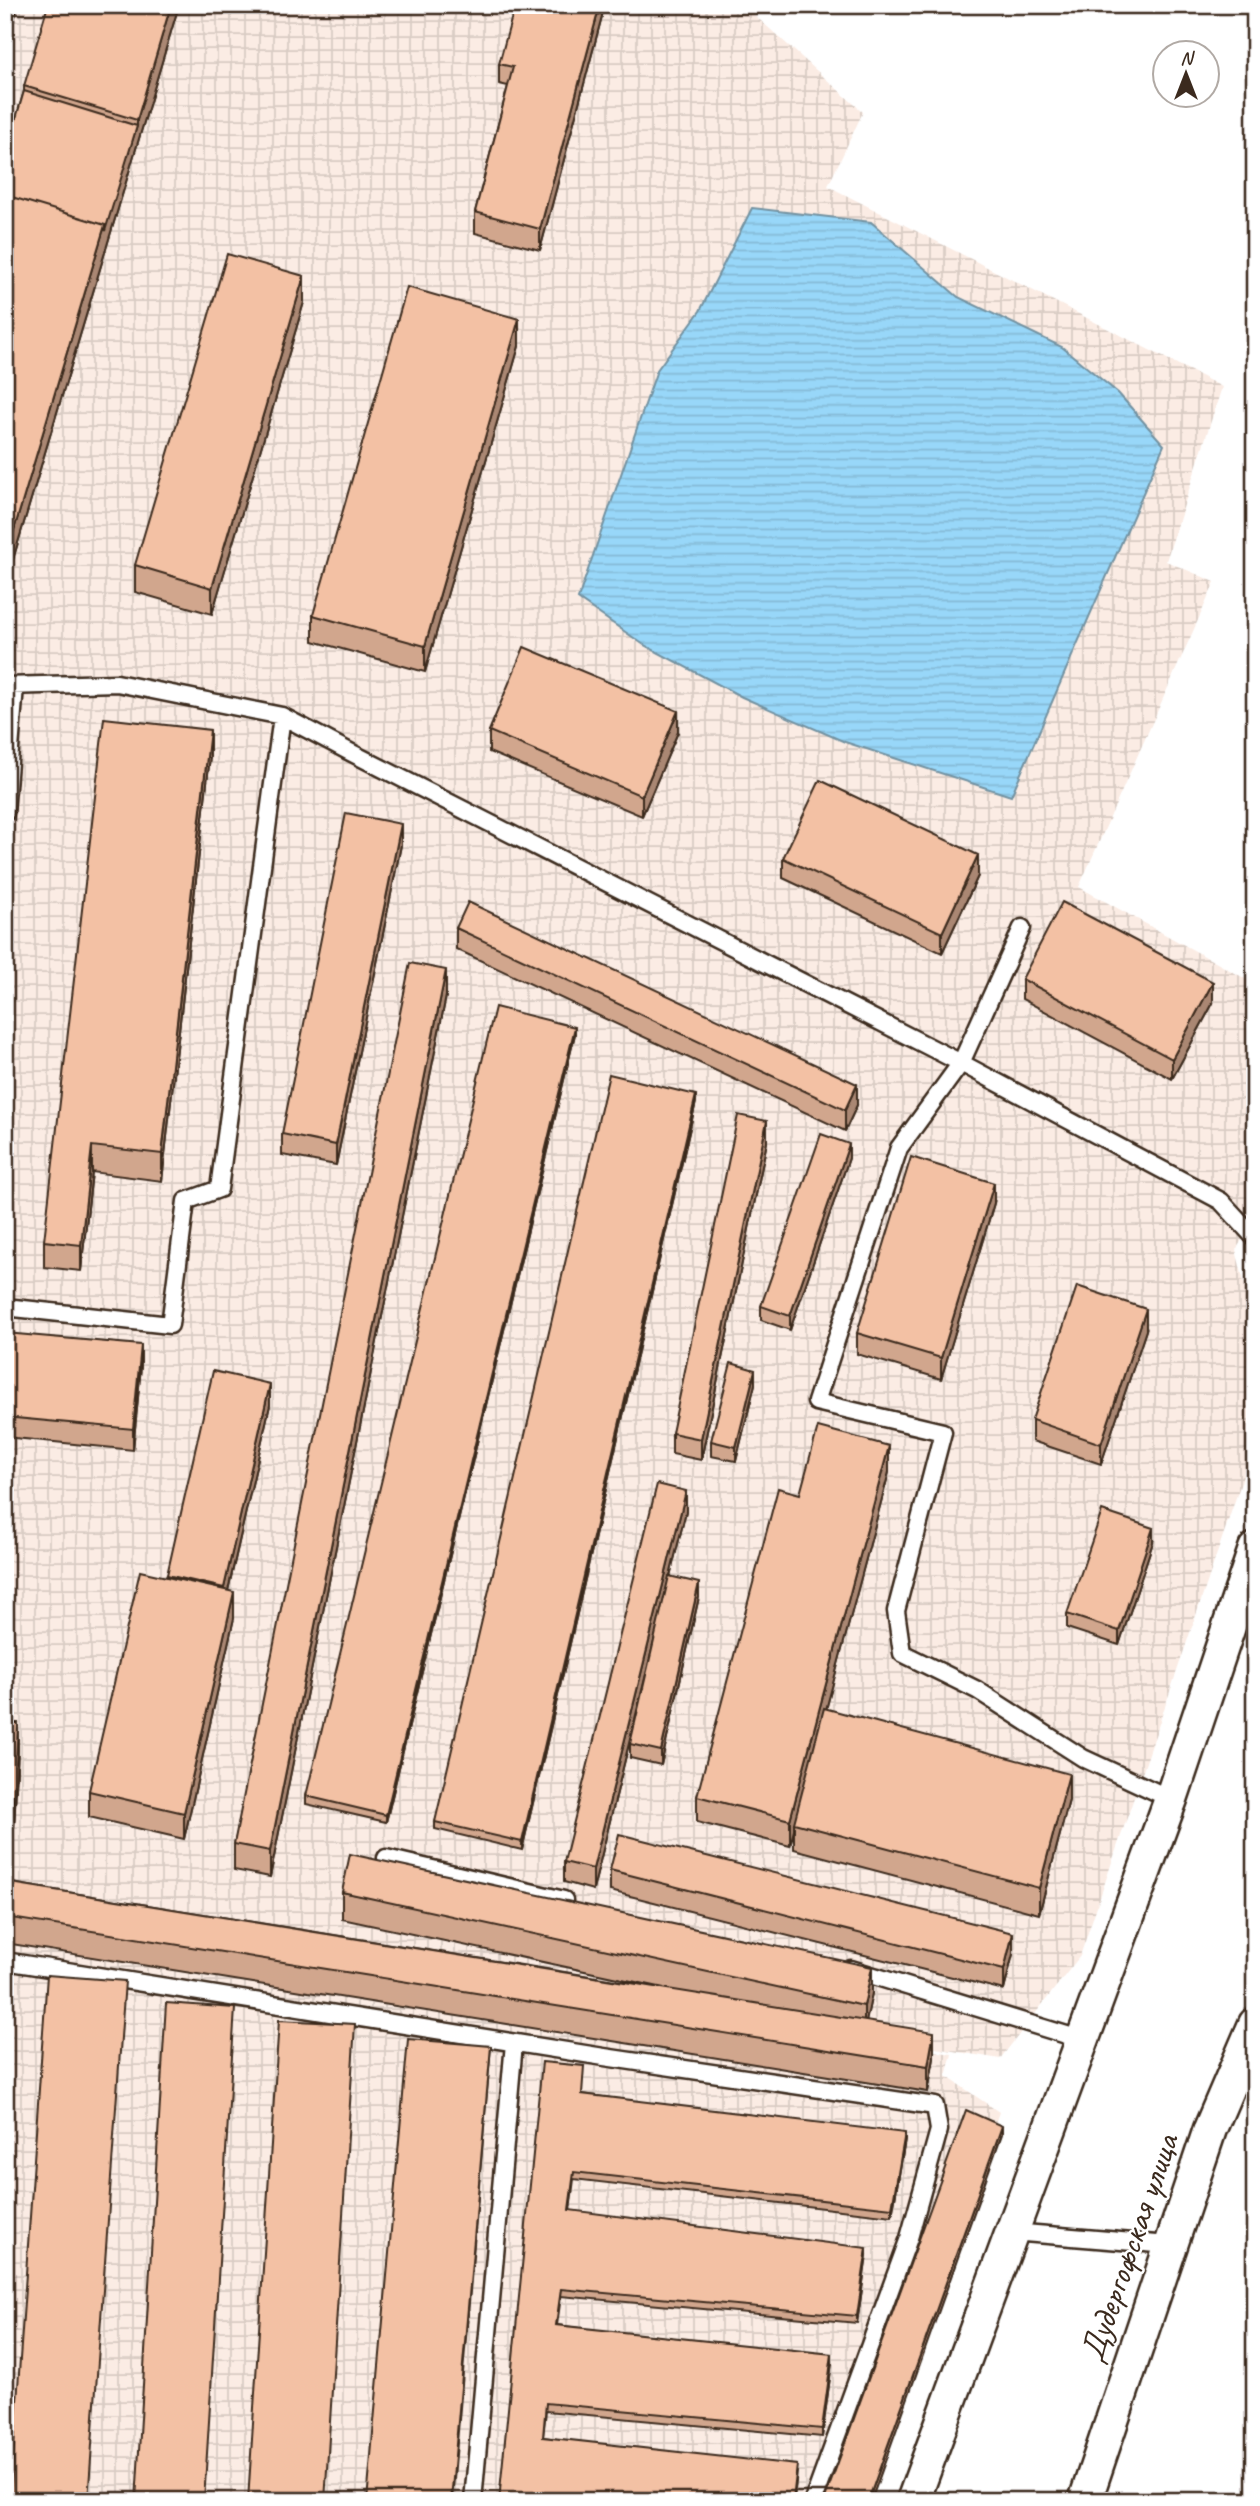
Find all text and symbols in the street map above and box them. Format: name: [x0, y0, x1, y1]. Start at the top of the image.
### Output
north arrow: [1152, 38, 1222, 108]
text: N: [1180, 46, 1195, 70]
street label: Дудергофская улица: [1069, 2126, 1190, 2368]

